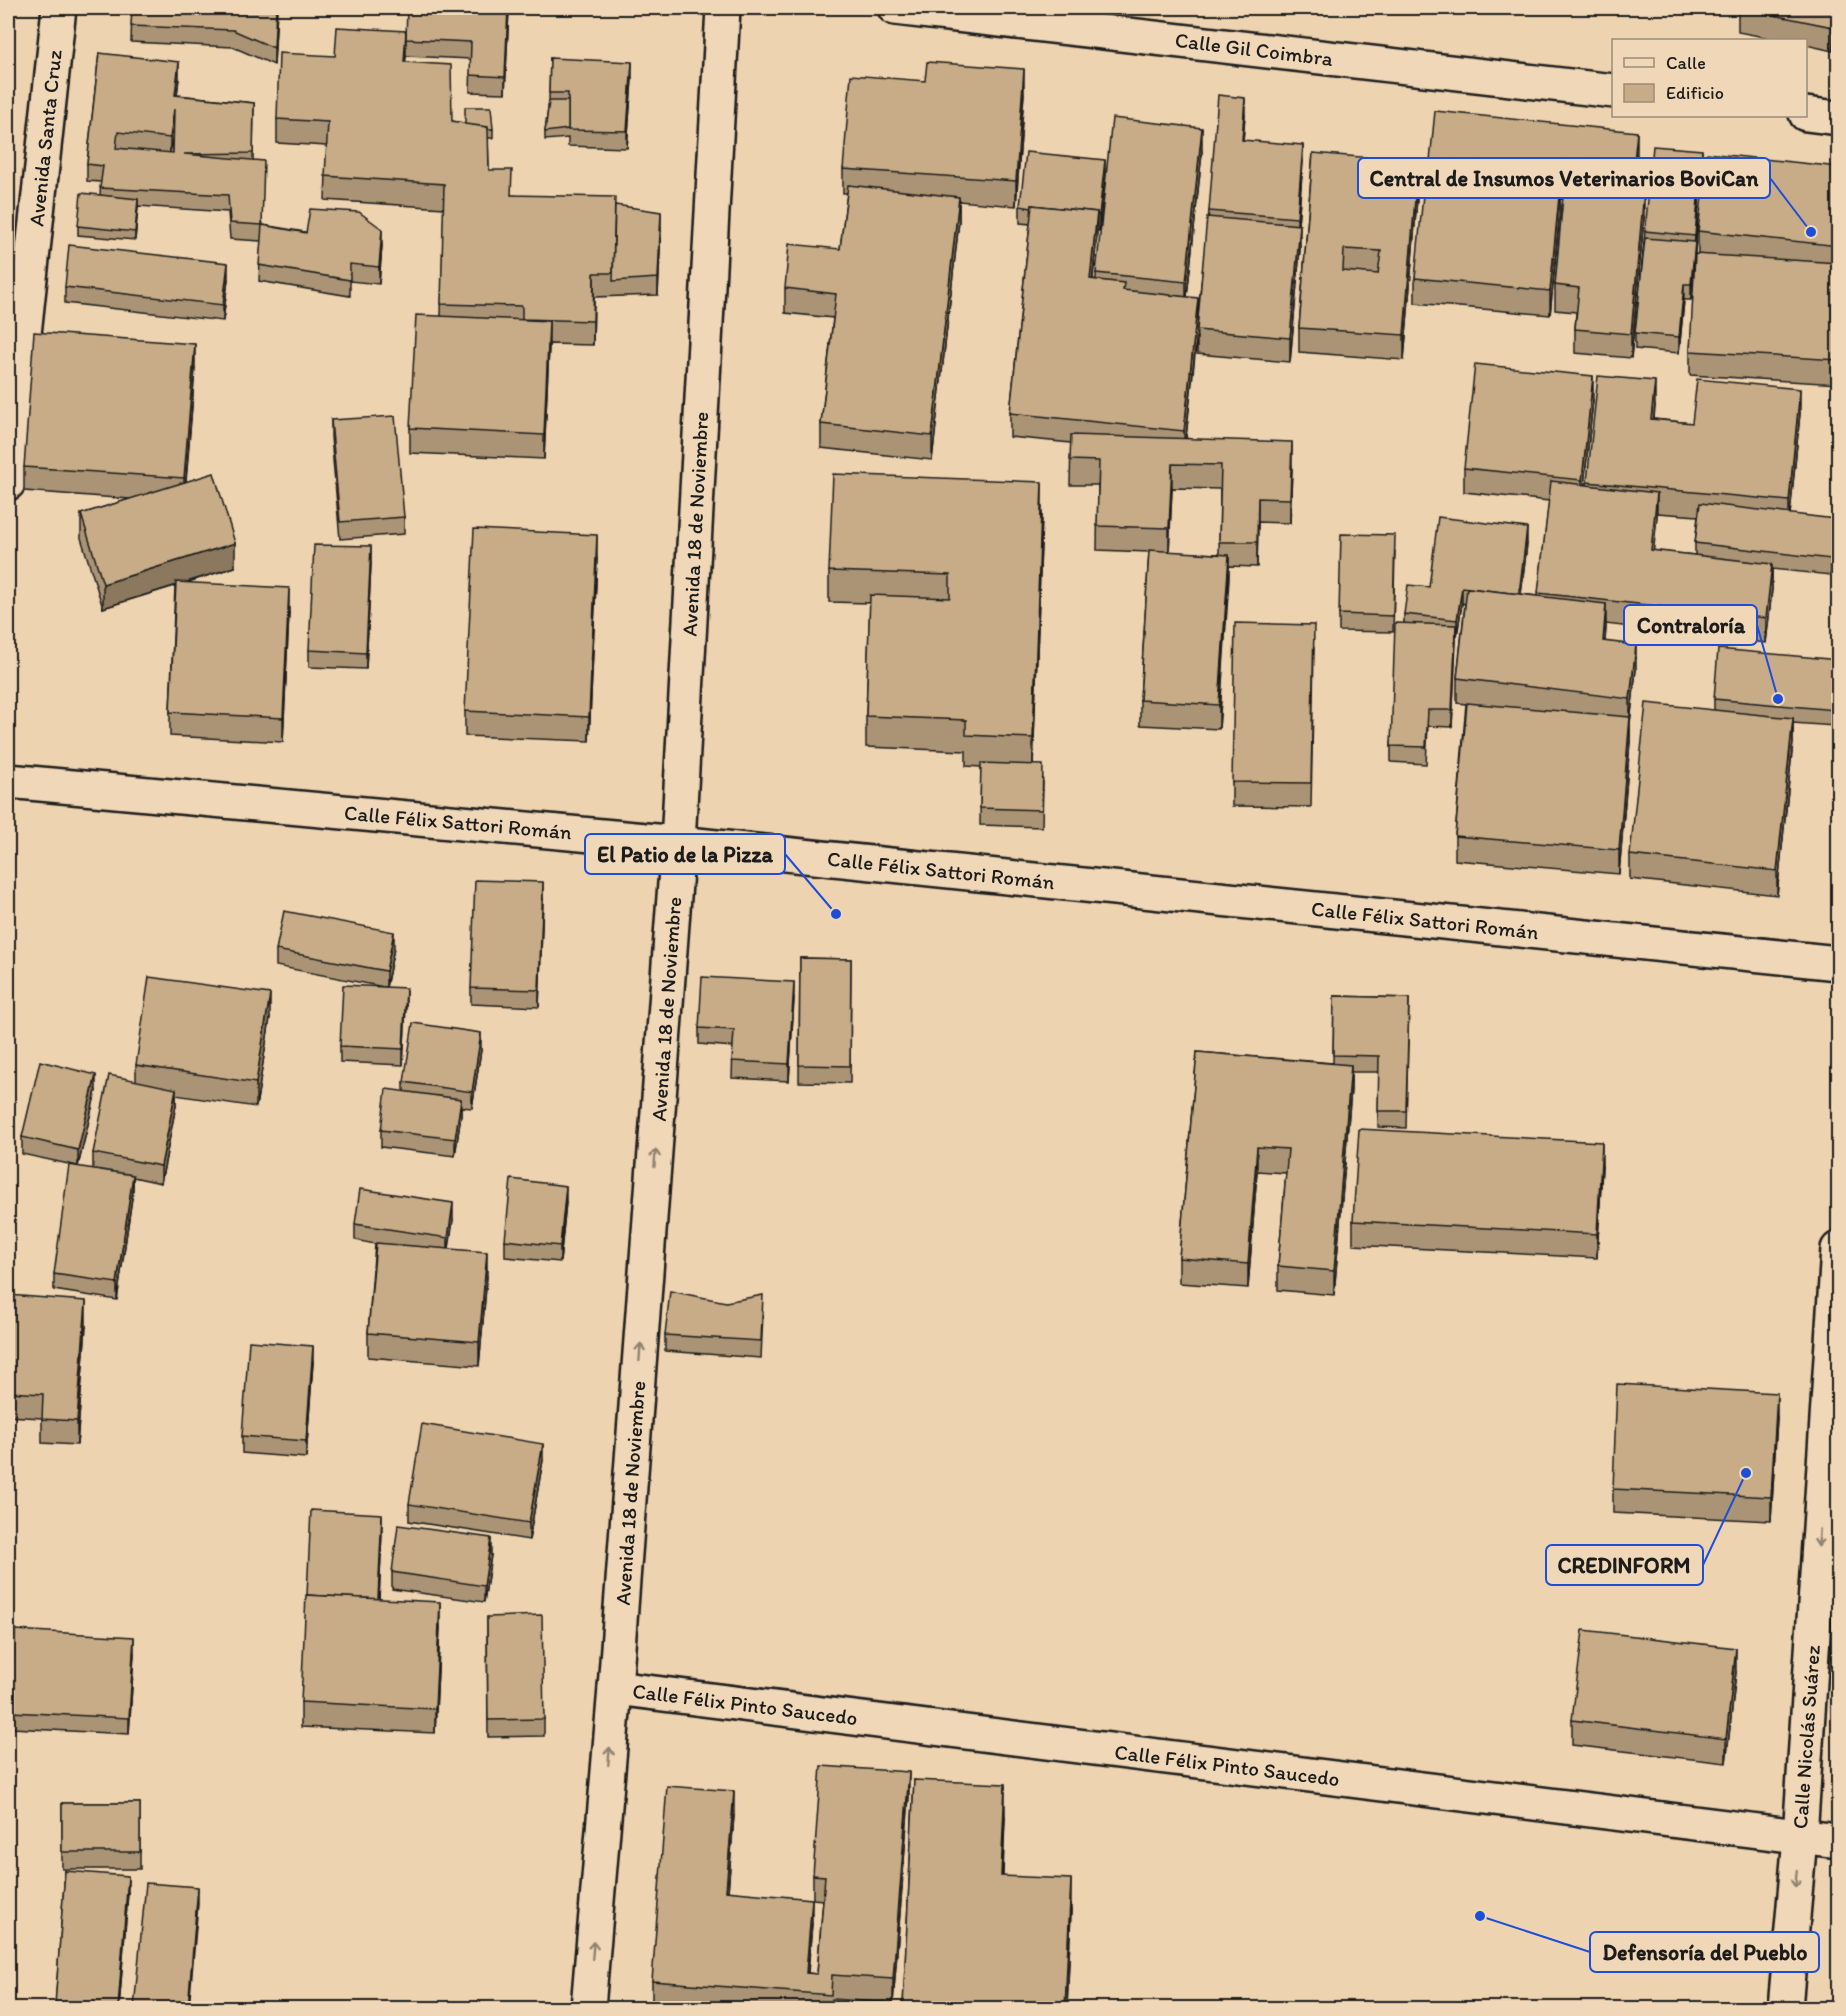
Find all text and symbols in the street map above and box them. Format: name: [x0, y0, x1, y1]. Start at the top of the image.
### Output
street label: Calle Gil Coimbra: [1174, 27, 1335, 71]
legend: [1612, 39, 1807, 117]
street label: Avenida Santa Cruz: [23, 48, 67, 227]
text: Calle: [1666, 52, 1706, 74]
text: Edificio: [1666, 82, 1724, 104]
callout: Central de Insumos Veterinarios BoviCan: [1358, 158, 1770, 198]
text: Central de Insumos Veterinarios BoviCan: [1370, 165, 1759, 192]
street label: Avenida 18 de Noviembre: [677, 411, 713, 637]
callout: Contraloría: [1624, 605, 1757, 645]
text: Contraloría: [1637, 612, 1746, 639]
street label: Calle Félix Sattori Román: [343, 800, 573, 844]
callout: El Patio de la Pizza: [585, 834, 785, 874]
text: El Patio de la Pizza: [597, 841, 773, 868]
street label: Calle Félix Sattori Román: [826, 846, 1056, 894]
street label: Avenida 18 de Noviembre: [646, 896, 686, 1122]
street label: Calle Félix Sattori Román: [1310, 896, 1540, 944]
one-way arrow: [649, 1148, 660, 1168]
one-way arrow: [635, 1343, 646, 1363]
street label: Avenida 18 de Noviembre: [610, 1380, 650, 1606]
one-way arrow: [1814, 1527, 1825, 1547]
callout: CREDINFORM: [1546, 1545, 1703, 1585]
text: CREDINFORM: [1557, 1552, 1691, 1579]
street label: Calle Nicolás Suárez: [1787, 1644, 1825, 1830]
street label: Calle Félix Pinto Saucedo: [631, 1678, 859, 1730]
street label: Calle Félix Pinto Saucedo: [1113, 1739, 1341, 1791]
one-way arrow: [604, 1746, 615, 1766]
one-way arrow: [1790, 1869, 1801, 1888]
callout: Defensoría del Pueblo: [1590, 1932, 1819, 1972]
text: Defensoría del Pueblo: [1603, 1939, 1807, 1966]
one-way arrow: [588, 1941, 599, 1961]

